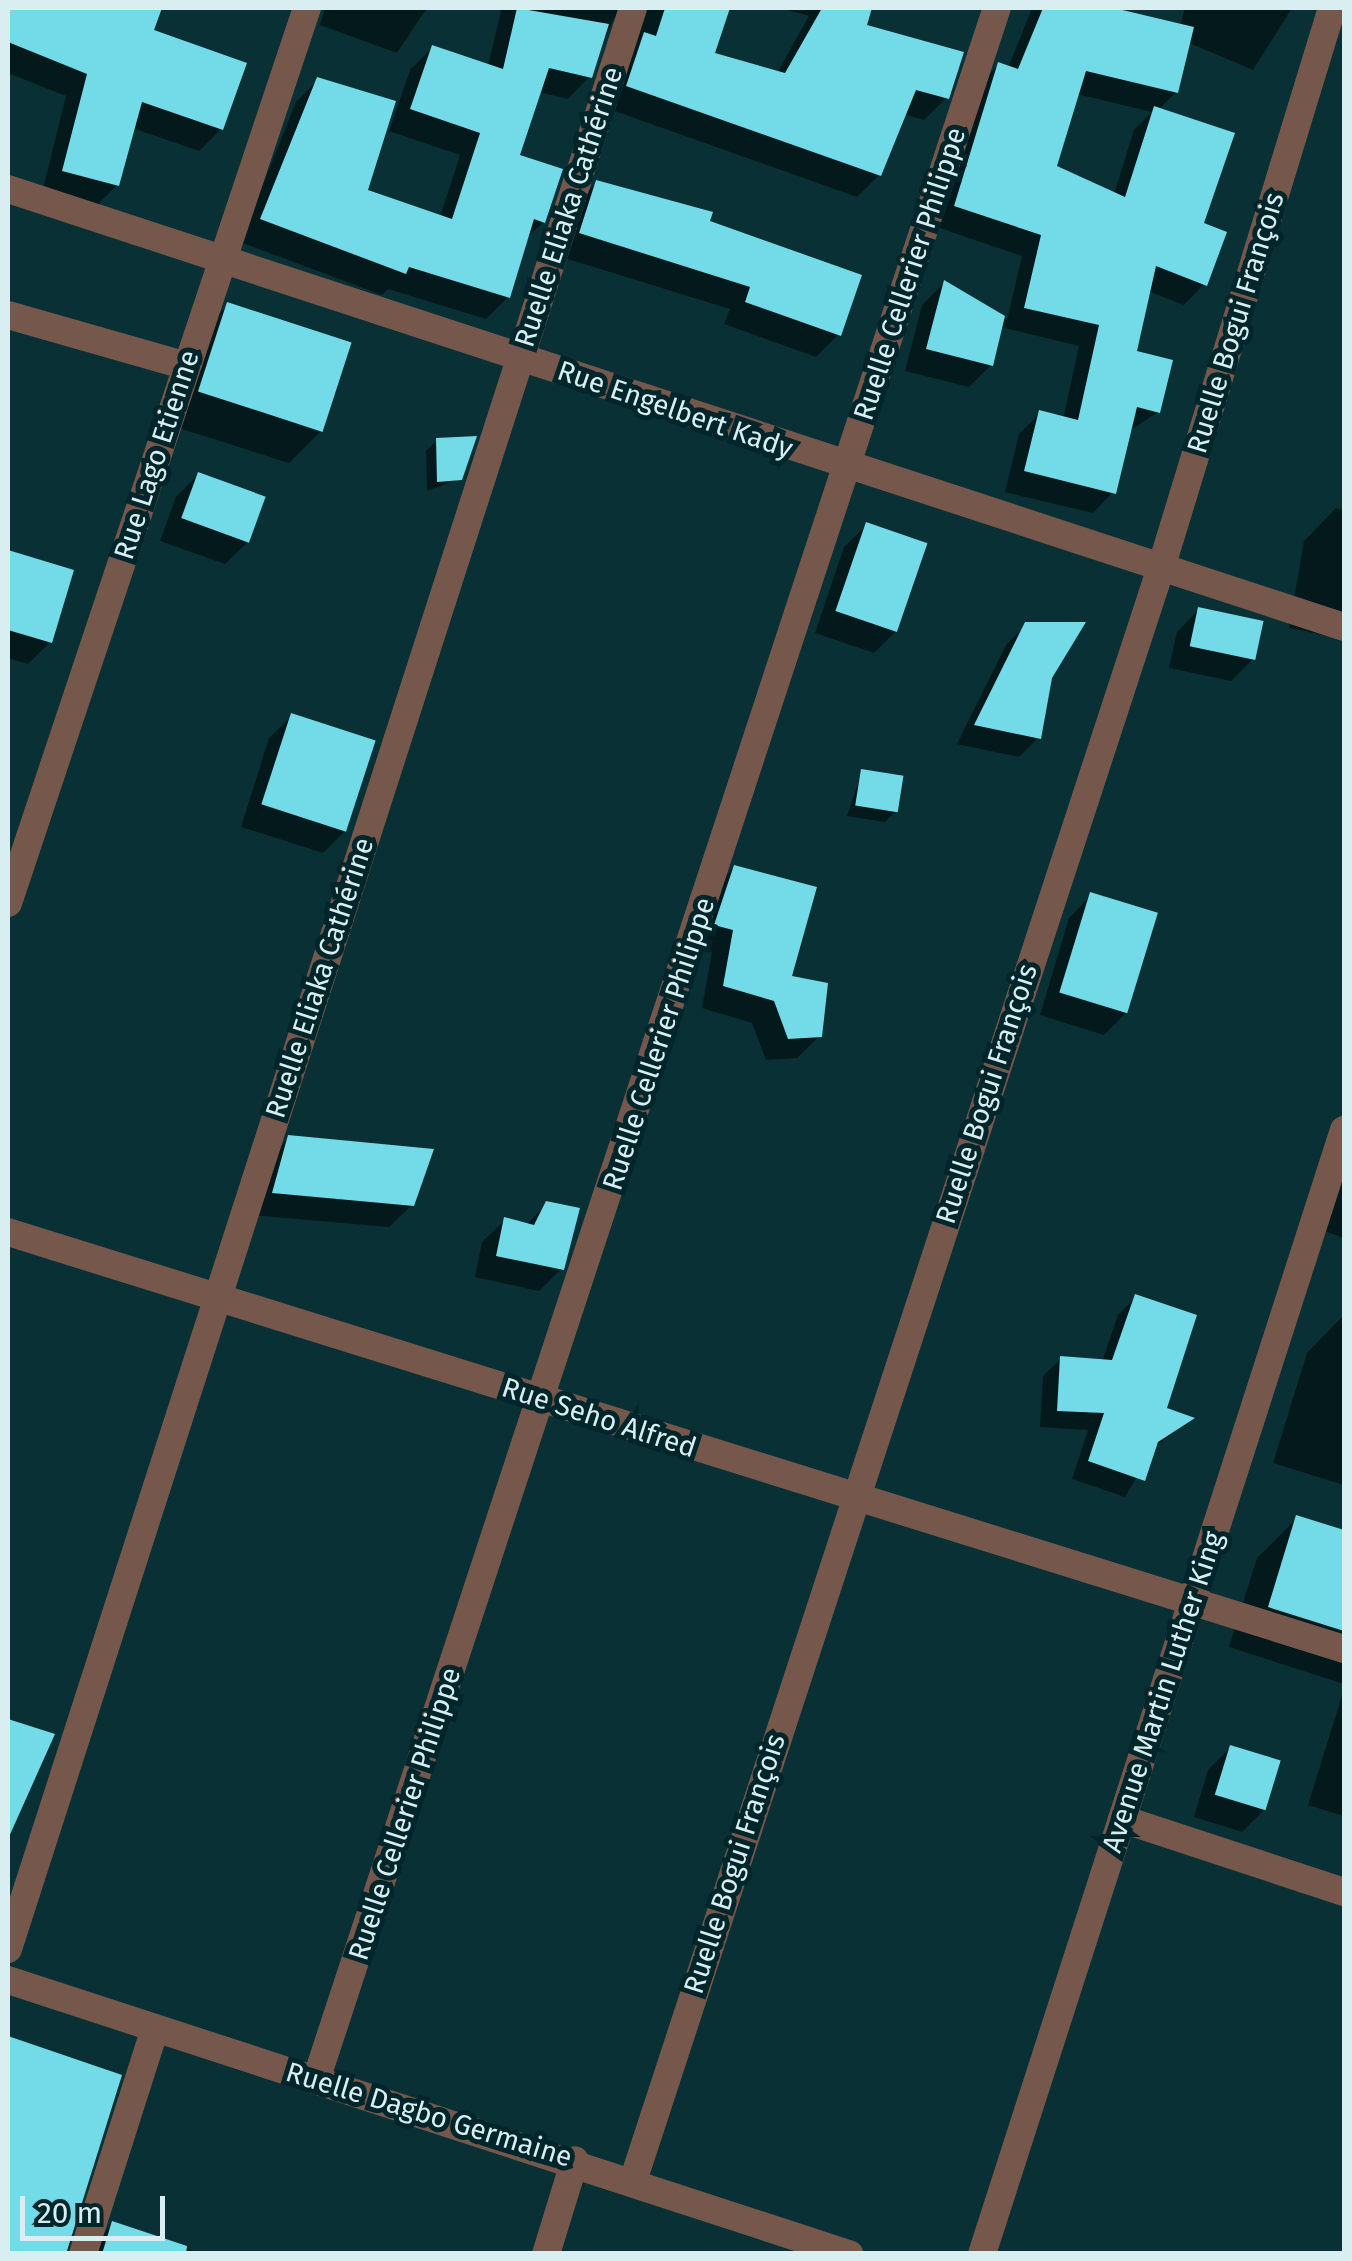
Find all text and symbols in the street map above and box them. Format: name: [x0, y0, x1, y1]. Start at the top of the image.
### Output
street label: Ruelle Eliaka Cathérine: [508, 63, 630, 351]
street label: Ruelle Cellerier Philippe: [847, 123, 973, 425]
street label: Ruelle Bogui François: [1180, 188, 1292, 458]
street label: Rue Lago Etienne: [107, 346, 207, 564]
street label: Rue Engelbert Kady: [553, 354, 797, 466]
street label: Ruelle Eliaka Cathérine: [259, 834, 381, 1122]
street label: Ruelle Cellerier Philippe: [596, 893, 722, 1195]
street label: Ruelle Bogui François: [929, 960, 1045, 1228]
street label: Rue Seho Alfred: [498, 1371, 700, 1465]
street label: Avenue Martin Luther King: [1095, 1527, 1231, 1857]
street label: Ruelle Cellerier Philippe: [342, 1663, 468, 1965]
street label: Ruelle Bogui François: [677, 1730, 793, 1998]
street label: Ruelle Dagbo Germaine: [282, 2055, 576, 2175]
scale bar: [25, 2176, 170, 2238]
text: 20 m: [37, 2195, 102, 2231]

